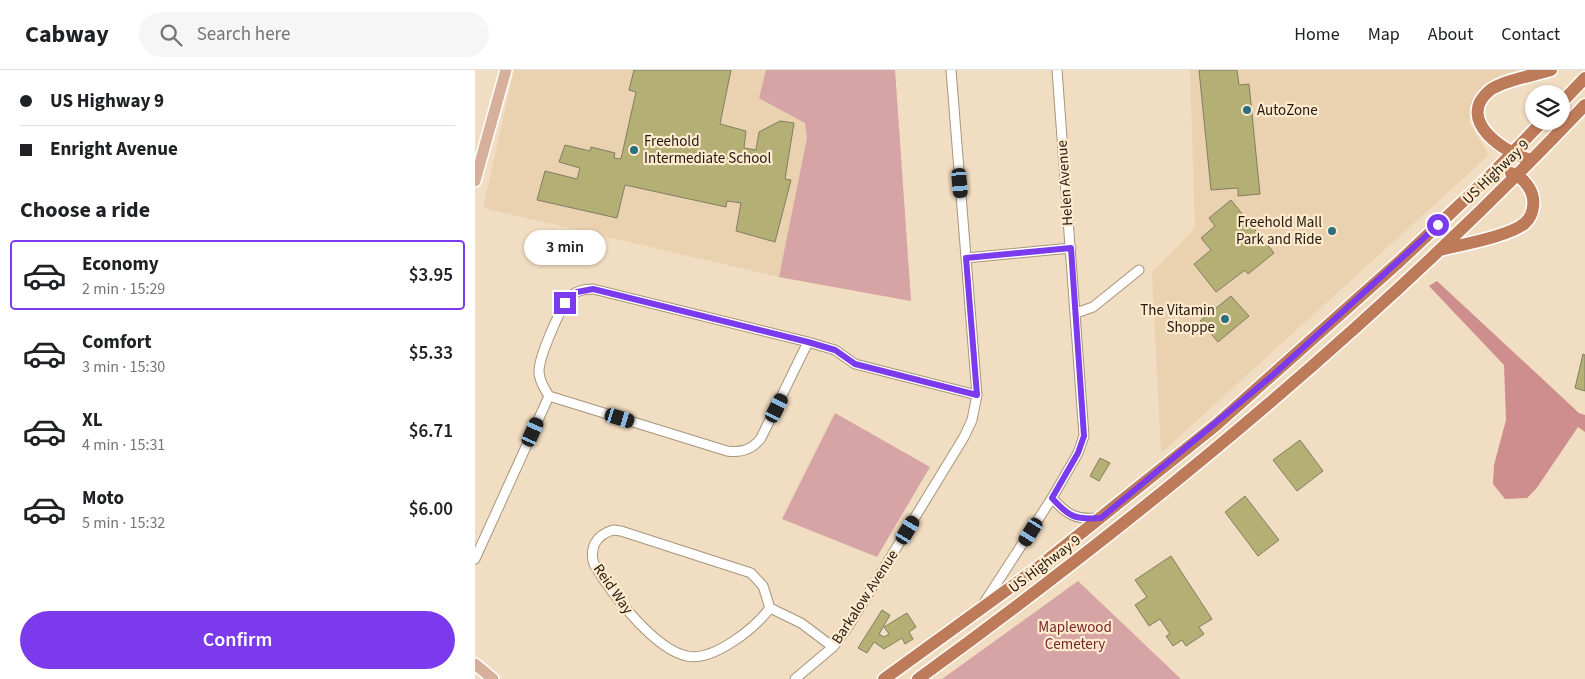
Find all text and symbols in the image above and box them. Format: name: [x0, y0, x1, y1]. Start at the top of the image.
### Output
search box: [139, 12, 489, 57]
text: Cabway: [25, 17, 109, 52]
icon: search: [157, 21, 185, 49]
text: Search here: [197, 21, 290, 48]
text: Home: [1294, 22, 1340, 47]
text: Map: [1368, 22, 1400, 47]
text: About: [1428, 22, 1473, 47]
text: Contact: [1501, 22, 1560, 47]
map controls: [1525, 85, 1570, 130]
button: layers: [1525, 85, 1570, 130]
text: US Highway 9: [50, 88, 164, 115]
place label: AutoZone: [1257, 100, 1318, 121]
marker: AutoZone: [1241, 104, 1253, 116]
place label: Freehold Intermediate School: [644, 131, 771, 169]
street label: US Highway 9: [1458, 135, 1534, 209]
text: Enright Avenue: [50, 136, 178, 163]
street label: Helen Avenue: [1052, 139, 1078, 227]
marker: Freehold Intermediate School: [628, 144, 640, 156]
car: [951, 167, 968, 199]
text: Choose a ride: [20, 194, 150, 226]
place label: Freehold Mall Park and Ride: [1236, 212, 1322, 250]
route start: [1427, 214, 1449, 236]
marker: Freehold Mall Park and Ride: [1326, 225, 1338, 237]
callout: 3 min: [524, 230, 606, 266]
text: 3 min: [546, 236, 584, 258]
text: Economy: [82, 251, 159, 278]
icon: car: [22, 253, 67, 298]
text: $3.95: [409, 262, 453, 289]
text: 2 min · 15:29: [82, 278, 165, 300]
route end: [554, 292, 576, 314]
place label: The Vitamin Shoppe: [1140, 300, 1215, 338]
marker: The Vitamin Shoppe: [1219, 313, 1231, 325]
text: Comfort: [82, 329, 152, 356]
icon: car: [22, 331, 67, 376]
text: $5.33: [409, 340, 453, 367]
text: 3 min · 15:30: [82, 356, 165, 378]
car: [763, 391, 790, 425]
car: [603, 406, 636, 430]
text: XL: [82, 407, 103, 434]
icon: car: [22, 409, 67, 454]
car: [520, 415, 545, 449]
text: $6.71: [409, 418, 453, 445]
text: 4 min · 15:31: [82, 434, 165, 456]
text: Moto: [82, 485, 124, 512]
icon: car: [22, 487, 67, 532]
text: $6.00: [409, 496, 453, 523]
text: 5 min · 15:32: [82, 512, 165, 534]
car: [893, 513, 922, 547]
car: [1016, 515, 1045, 549]
street label: US Highway 9: [1005, 530, 1085, 598]
street label: Barkalow Avenue: [827, 546, 903, 648]
street label: Reid Way: [588, 560, 638, 618]
button: Confirm: [20, 611, 455, 669]
park label: Maplewood Cemetery: [1038, 617, 1112, 655]

